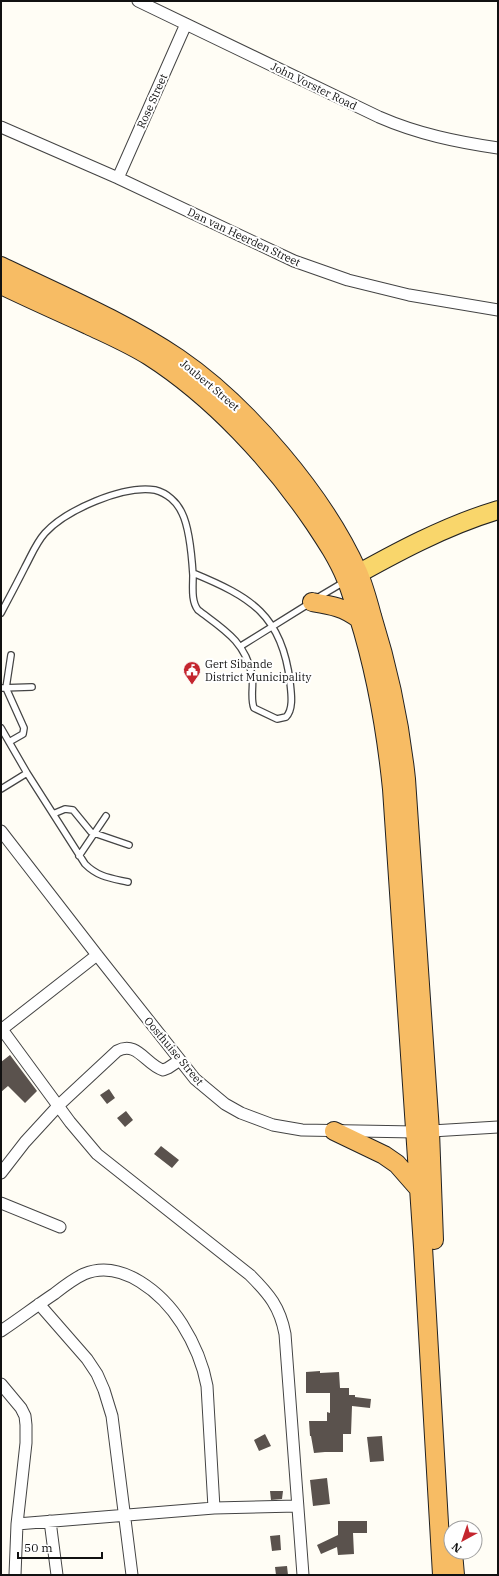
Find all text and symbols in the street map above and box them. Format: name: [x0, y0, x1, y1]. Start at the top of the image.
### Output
street label: John Vorster Road: [269, 59, 360, 113]
street label: Rose Street: [134, 71, 170, 130]
street label: Dan van Heerden Street: [185, 205, 303, 269]
street label: Joubert Street: [178, 356, 242, 414]
place label: Gert Sibande District Municipality: [205, 657, 311, 684]
public building icon: Gert Sibande District Municipality: [182, 660, 202, 685]
street label: Oosthuise Street: [141, 1014, 207, 1088]
north arrow: [443, 1520, 483, 1560]
scale bar: [18, 1534, 102, 1560]
text: N: [449, 1539, 464, 1556]
text: 50 m: [24, 1540, 53, 1555]

